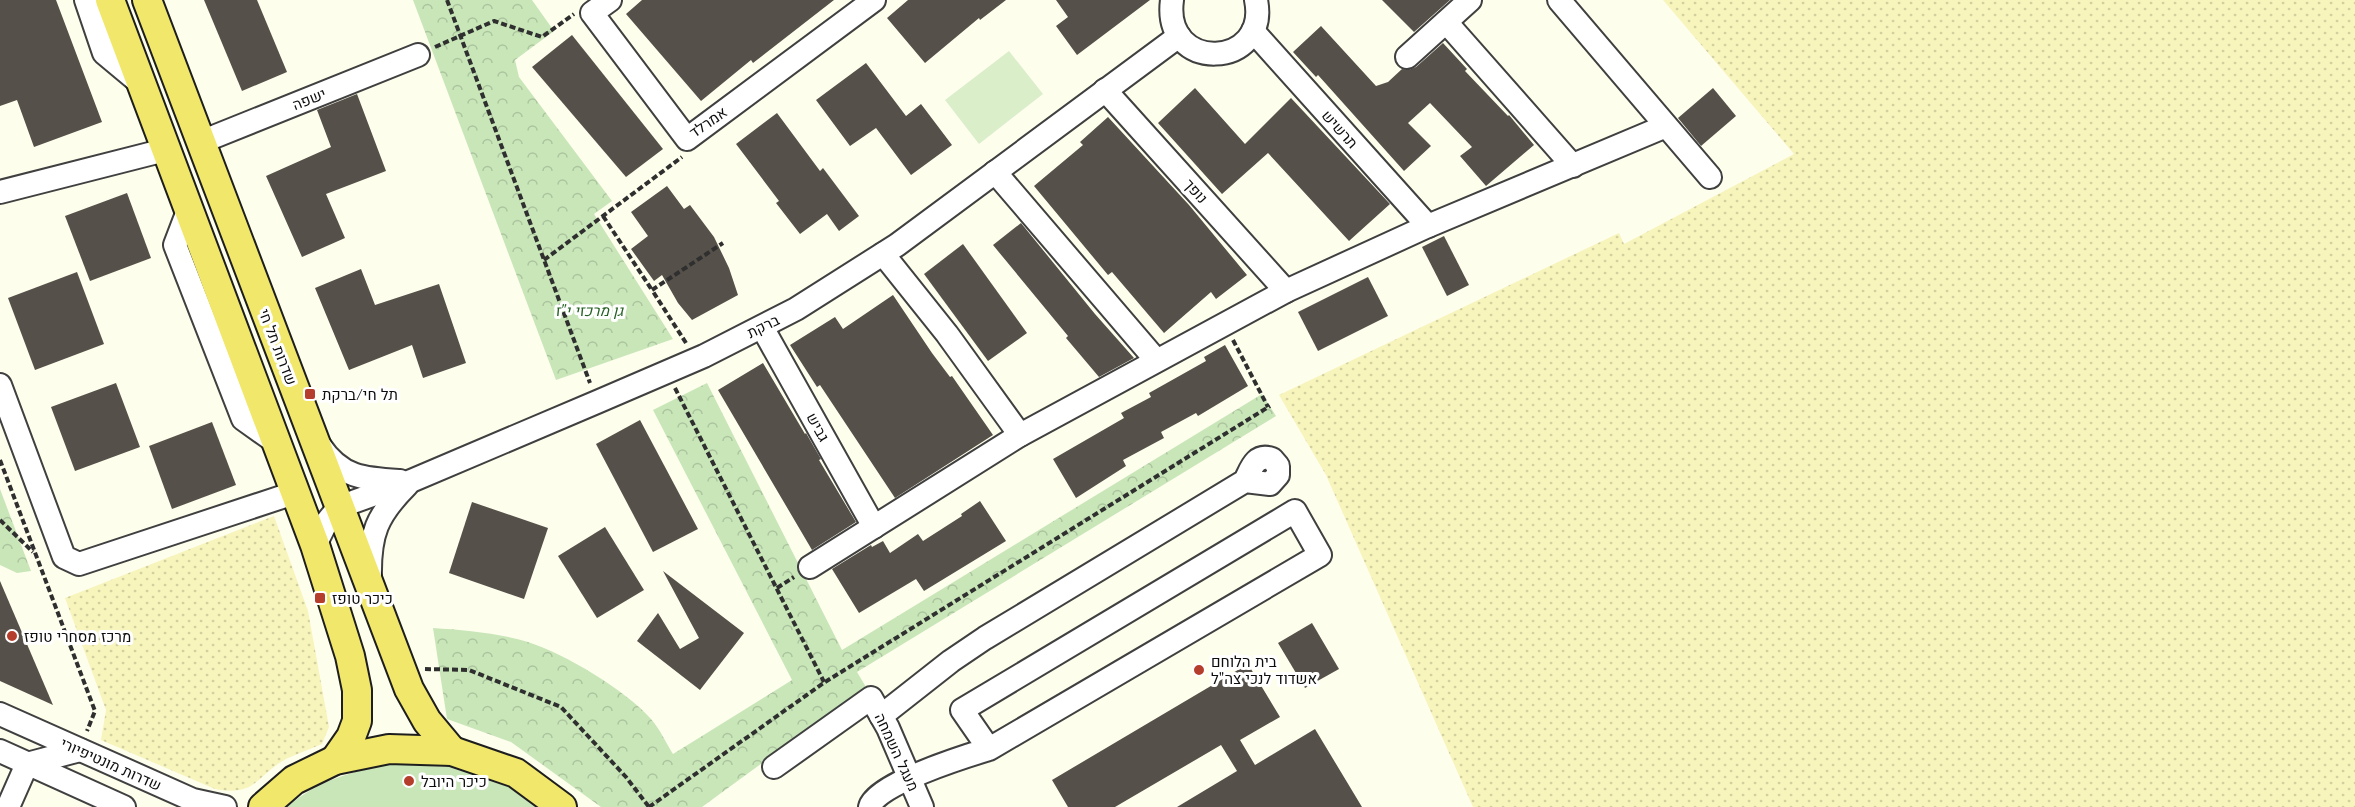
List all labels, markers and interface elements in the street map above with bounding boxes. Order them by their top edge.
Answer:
street label: ישפה [289,84,329,114]
street label: אמרלד [685,102,731,142]
street label: תרשיש [1318,106,1362,152]
street label: נופך [1180,175,1212,207]
park label: גן מרכזי י"ז [555,301,624,320]
street label: שדרות תל חי [255,306,301,388]
street label: ברקת [744,310,783,342]
place label: תל חי/ברקת [322,385,398,404]
marker: תל חי/ברקת [303,387,317,401]
street label: גביש [802,409,834,445]
place label: כיכר טופז [332,589,393,608]
marker: כיכר טופז [313,591,327,605]
place label: מרכז מסחרי טופז [24,627,131,646]
marker: מרכז מסחרי טופז [5,629,19,643]
place label: בית הלוחם אשדוד לנכי צה"ל [1211,652,1317,688]
marker: בית הלוחם אשדוד לנכי צה"ל [1192,663,1206,677]
street label: מעגל השמחה [871,710,923,794]
street label: שדרות מונטיפיורי [58,733,164,795]
place label: כיכר היובל [421,772,487,791]
marker: כיכר היובל [402,774,416,788]

